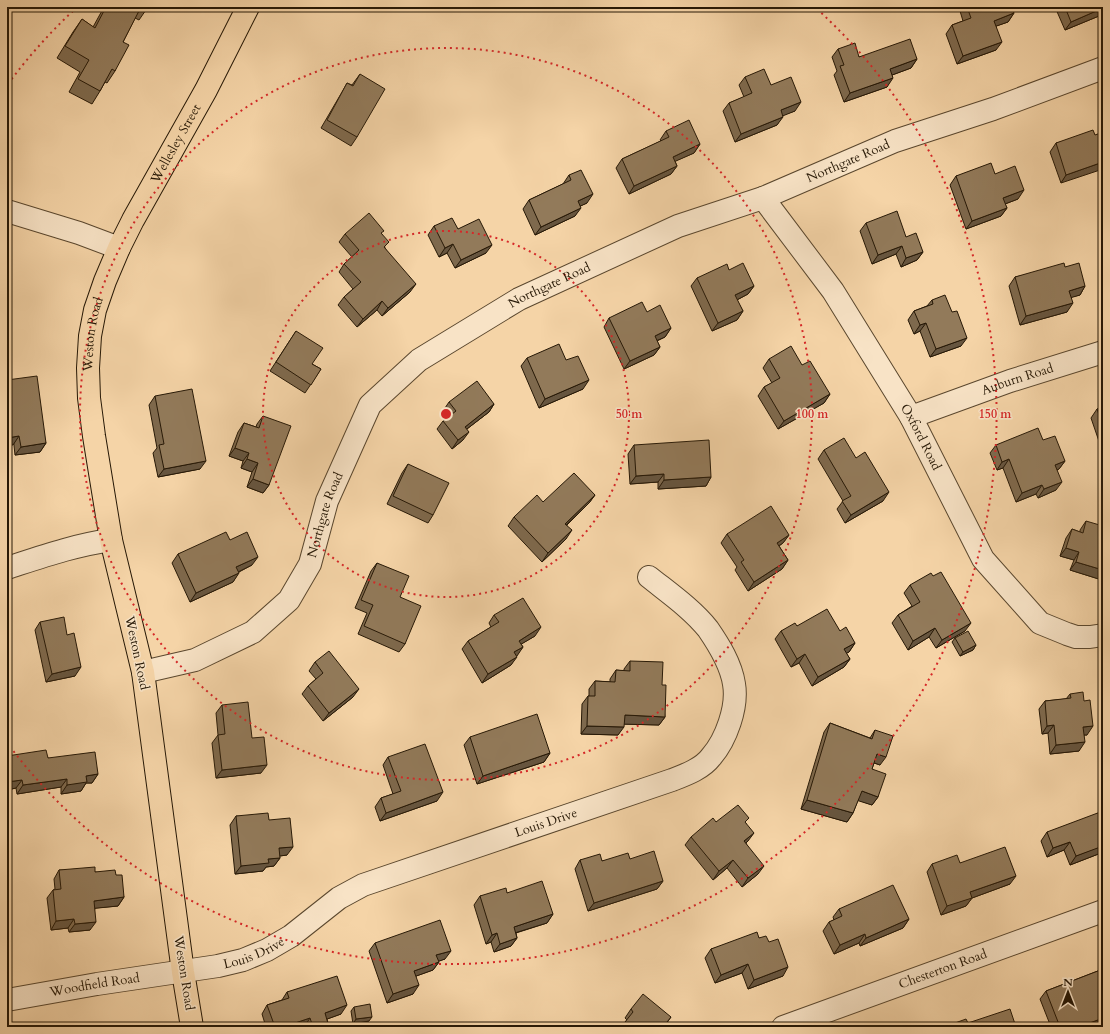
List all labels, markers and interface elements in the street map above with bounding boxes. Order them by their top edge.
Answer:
street label: Wellesley Street [146,101,205,187]
street label: Northgate Road [804,135,893,187]
street label: Northgate Road [505,258,594,313]
street label: Weston Road [79,295,108,373]
street label: Auburn Road [979,359,1056,400]
street label: Oxford Road [896,401,946,473]
text: 50 m [616,406,643,422]
text: 100 m [796,406,829,422]
text: 150 m [979,406,1012,422]
centre of rings [439,407,453,421]
street label: Northgate Road [303,469,348,560]
street label: Weston Road [120,613,154,692]
street label: Louis Drive [512,804,580,842]
street label: Weston Road [169,933,199,1012]
street label: Louis Drive [221,933,288,973]
street label: Chesterton Road [896,945,990,993]
street label: Woodfield Road [47,969,141,1001]
north arrow [1048,972,1088,1012]
text: N [1063,975,1073,990]

